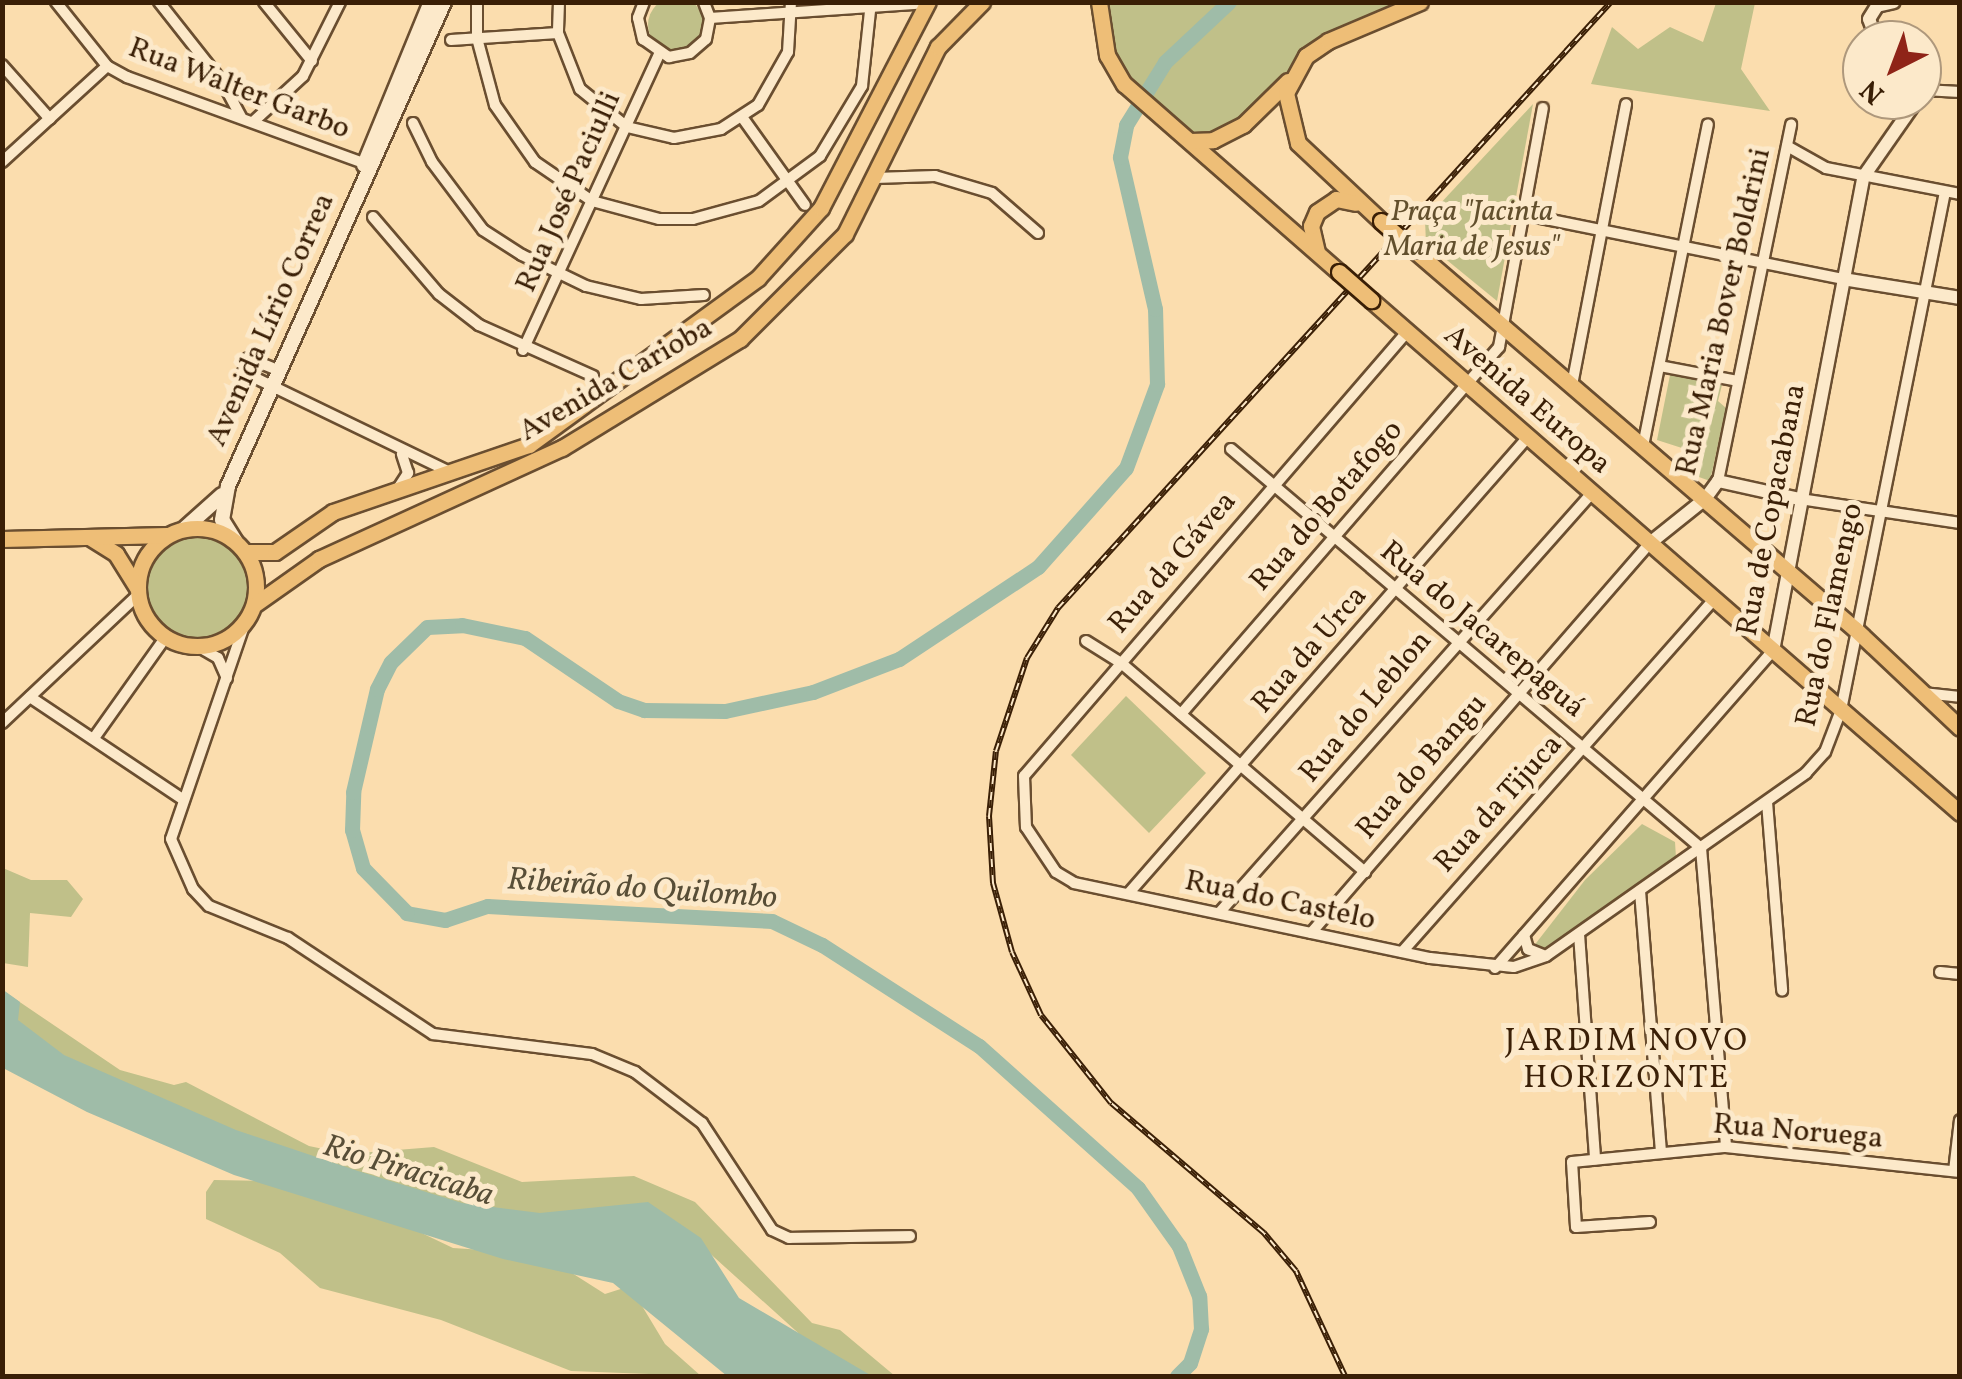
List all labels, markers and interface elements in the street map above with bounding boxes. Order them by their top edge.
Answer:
north arrow [1842,20,1942,120]
street label: Rua Walter Garbo [123,30,355,148]
text: N [1852,70,1894,112]
street label: Rua José Paciulli [509,86,629,298]
street label: Rua Maria Bover Boldrini [1669,145,1779,479]
street label: Avenida Lírio Correa [199,188,343,452]
park label: Praça "Jacinta Maria de Jesus" [1384,194,1560,264]
street label: Avenida Carioba [513,310,719,450]
street label: Avenida Europa [1436,318,1618,482]
street label: Rua de Copacabana [1730,381,1814,639]
street label: Rua do Botafogo [1243,413,1411,599]
street label: Rua da Gávea [1101,484,1245,642]
street label: Rua do Flamengo [1789,500,1871,730]
street label: Rua do Jacarepaguá [1372,534,1592,726]
street label: Rua da Urca [1245,579,1375,721]
street label: Rua do Leblon [1292,624,1440,790]
street label: Rua do Bangu [1349,687,1495,847]
street label: Rua da Tijuca [1427,727,1571,881]
water label: Ribeirão do Quilombo [506,861,778,919]
street label: Rua do Castelo [1181,863,1379,939]
district label: JARDIM NOVO HORIZONTE [1505,1024,1749,1099]
street label: Rua Noruega [1711,1107,1885,1157]
water label: Rio Piracicaba [318,1128,498,1216]

